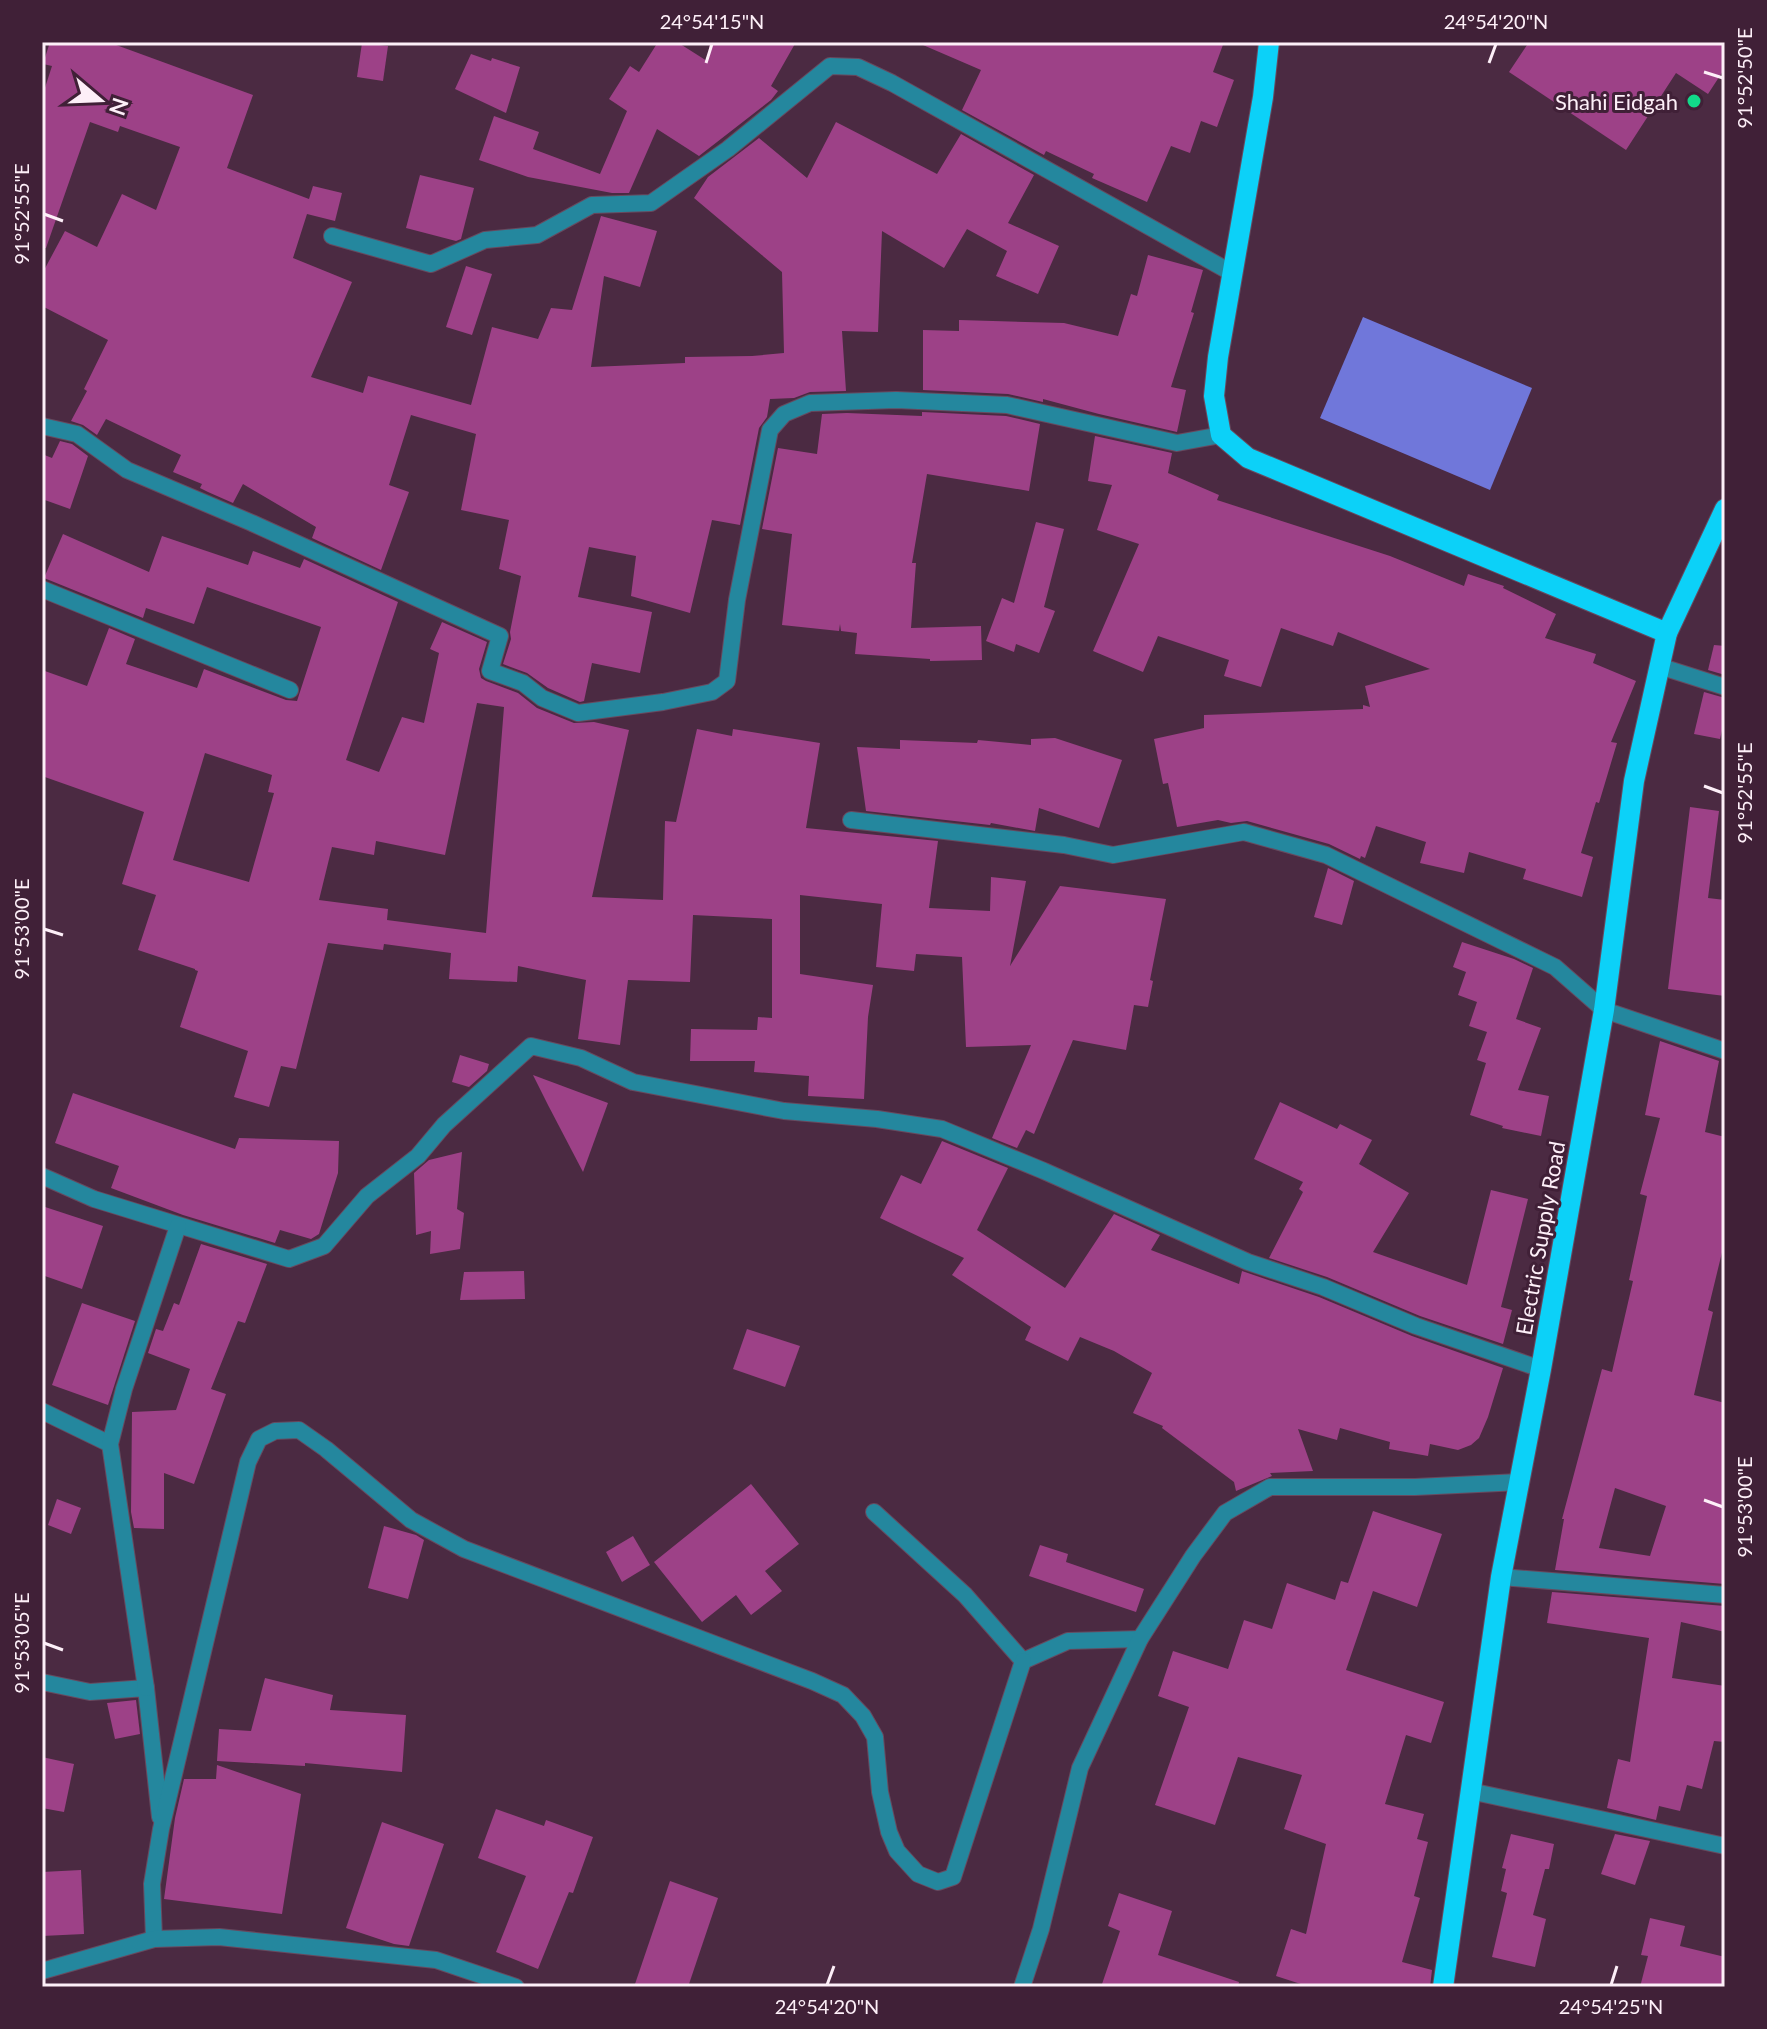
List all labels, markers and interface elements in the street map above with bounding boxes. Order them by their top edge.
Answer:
text: 24°54'15"N [660,9,764,33]
text: 24°54'20"N [1444,9,1548,33]
text: 91°52'50"E [1732,28,1756,128]
north arrow [60,60,140,140]
place label: Shahi Eidgah [1555,88,1678,115]
marker: Shahi Eidgah [1685,92,1703,110]
text: N [104,94,135,119]
text: 91°52'55"E [9,164,33,264]
text: 91°52'55"E [1732,743,1756,843]
text: 91°53'00"E [9,879,33,979]
street label: Electric Supply Road [1510,1139,1570,1337]
text: 91°53'00"E [1732,1457,1756,1557]
text: 91°53'05"E [9,1593,33,1693]
text: 24°54'20"N [775,1994,879,2018]
text: 24°54'25"N [1559,1994,1663,2018]

